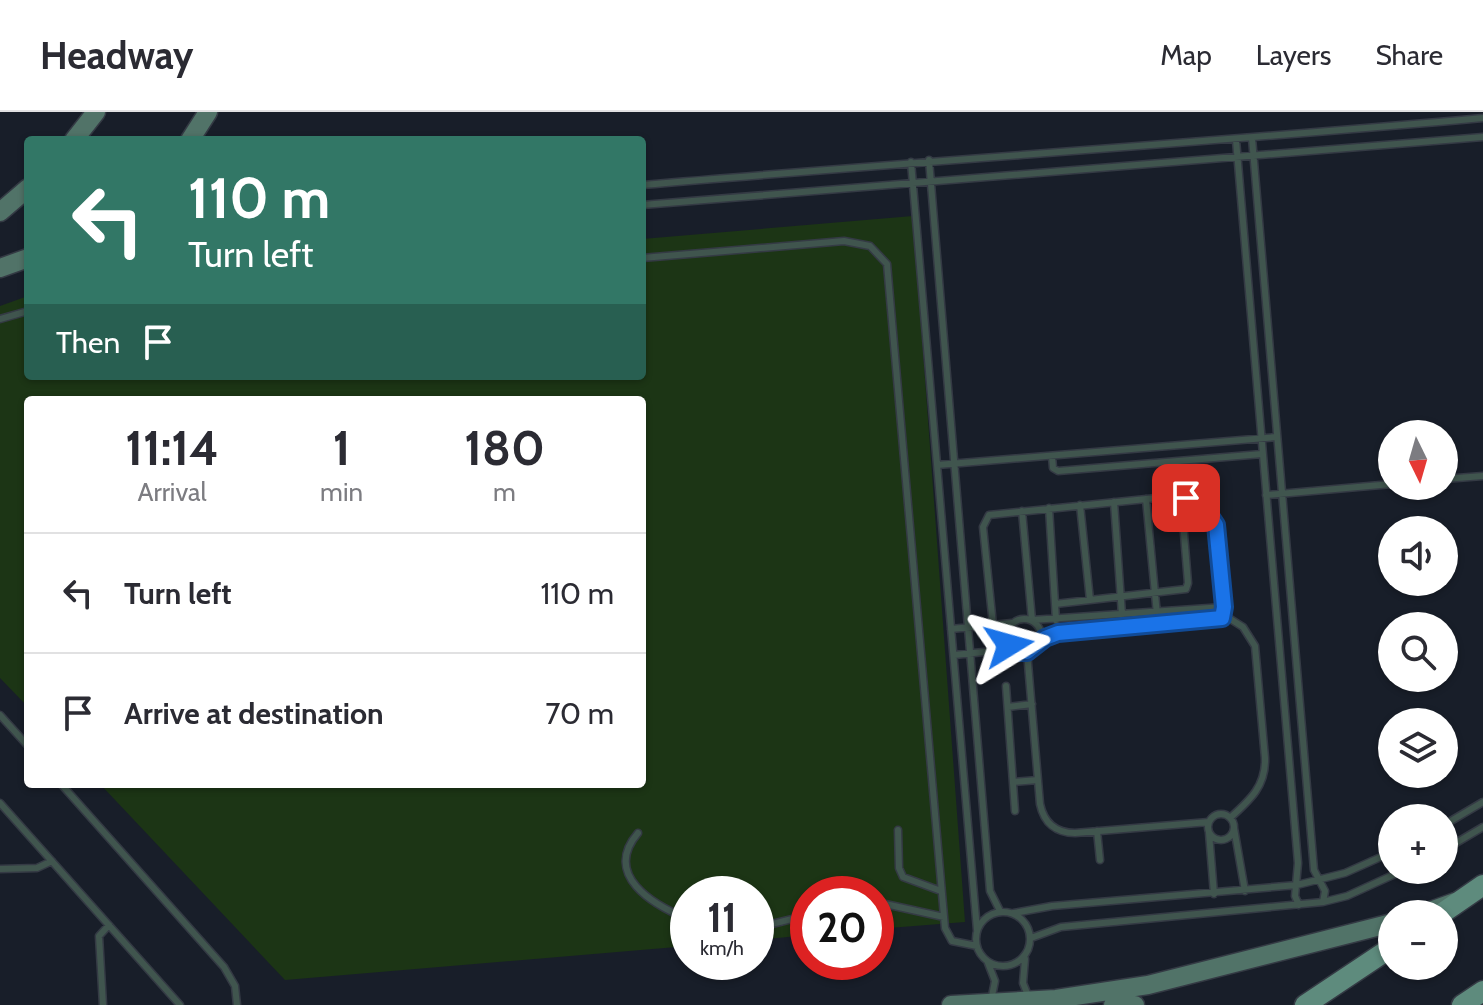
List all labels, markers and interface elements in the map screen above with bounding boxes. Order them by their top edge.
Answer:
text: Headway [40,32,193,79]
text: Map [1160,38,1212,72]
text: Layers [1256,38,1331,72]
text: Share [1375,38,1443,72]
text: 110 m [188,164,330,232]
icon: left [56,168,160,272]
text: Turn left [188,232,313,276]
icon: arrive [136,320,180,364]
text: Then [56,324,120,361]
text: 11:14 [125,419,219,477]
text: 1 [333,419,350,477]
text: 180 [464,419,545,477]
north arrow [1378,420,1458,500]
map controls [1378,420,1458,980]
pin [1152,464,1220,532]
text: Arrival [137,476,207,508]
text: min [320,476,363,508]
text: m [493,476,516,508]
icon: arrive [1164,476,1208,520]
button: sound [1378,516,1458,596]
icon: left [56,571,100,615]
text: Turn left [124,575,232,612]
text: 110 m [540,575,614,612]
position arrow [967,603,1051,687]
button: search [1378,612,1458,692]
icon: arrive [56,691,100,735]
text: Arrive at destination [124,695,384,732]
text: 70 m [545,695,614,732]
button: layers [1378,708,1458,788]
button: + [1378,804,1458,884]
speed limit sign: 20 [790,876,894,980]
text: 11 [707,893,737,942]
button: − [1378,900,1458,980]
text: km/h [700,936,744,960]

